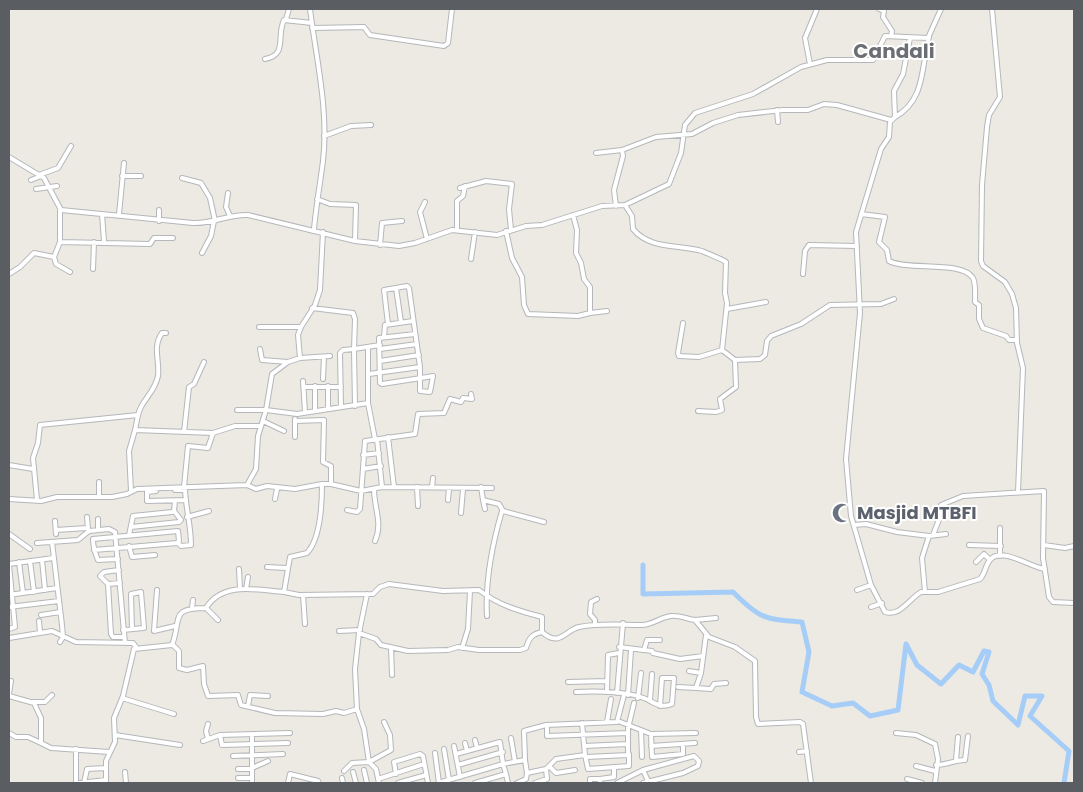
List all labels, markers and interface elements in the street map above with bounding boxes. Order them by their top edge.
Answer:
district label: Candali [853,37,935,65]
place label: Masjid MTBFI [857,500,977,525]
mosque icon: Masjid MTBFI [831,502,853,524]

